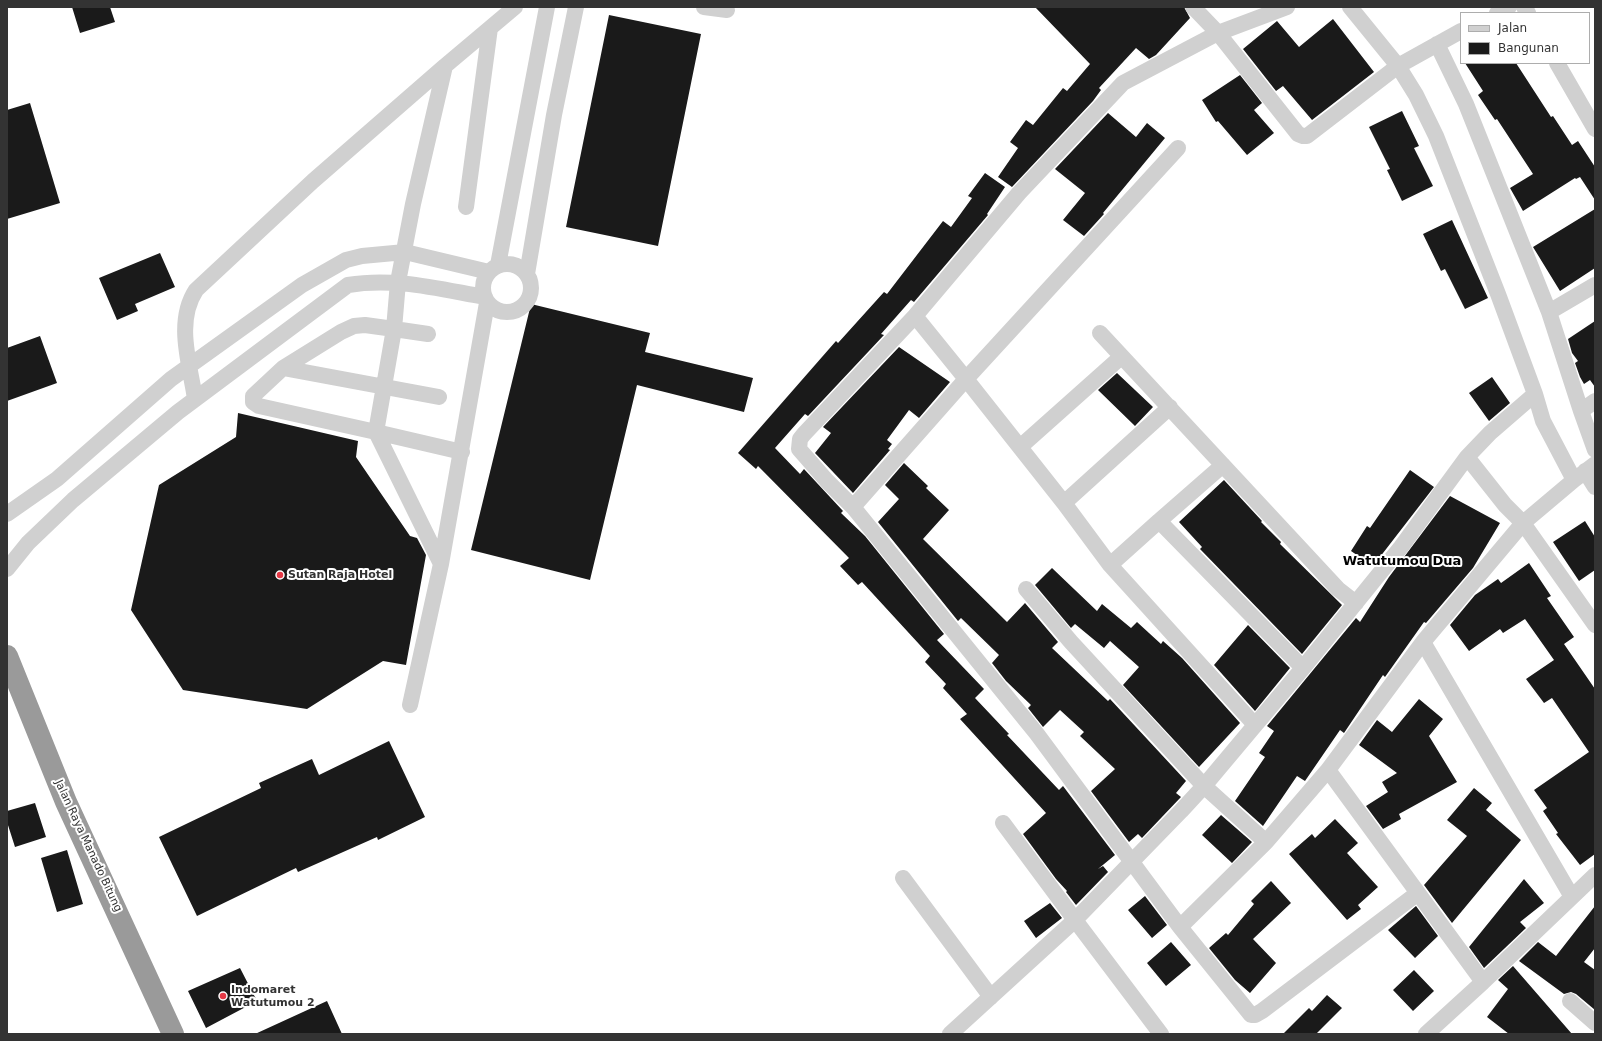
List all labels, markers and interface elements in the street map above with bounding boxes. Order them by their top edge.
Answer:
legend [1460,12,1590,64]
text: Jalan [1498,21,1527,35]
text: Bangunan [1498,41,1559,55]
district label: Watutumou Dua [1343,554,1461,570]
place label: Sutan Raja Hotel [288,568,392,582]
marker: Sutan Raja Hotel [275,570,285,580]
street label: Jalan Raya Manado Bitung [52,778,124,914]
place label: Indomaret Watutumou 2 [231,983,315,1009]
marker: Indomaret Watutumou 2 [218,991,228,1001]

